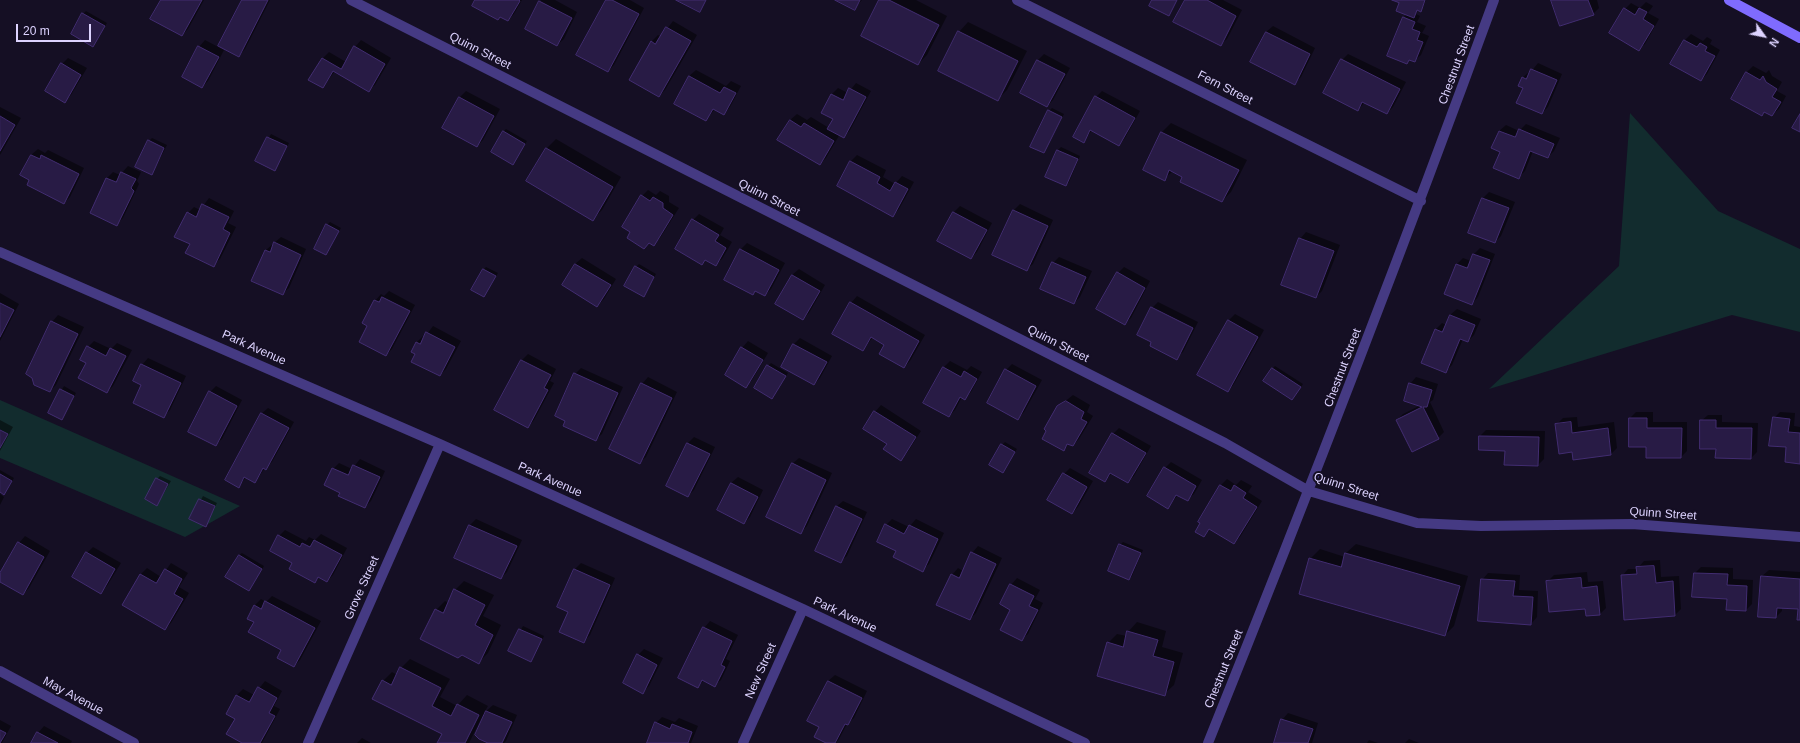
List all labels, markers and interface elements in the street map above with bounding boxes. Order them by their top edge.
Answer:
scale bar [18,16,93,42]
north arrow [1744,16,1784,56]
street label: Chestnut Street [1436,23,1478,107]
text: 20 m [23,24,50,38]
street label: Quinn Street [447,29,513,73]
text: N [1767,36,1781,49]
street label: Fern Street [1195,68,1255,108]
street label: Quinn Street [736,176,802,220]
street label: Quinn Street [1025,322,1091,366]
street label: Chestnut Street [1321,326,1365,410]
street label: Park Avenue [220,327,288,369]
street label: Park Avenue [516,459,584,501]
street label: Quinn Street [1312,470,1380,504]
street label: Quinn Street [1629,504,1697,524]
street label: Grove Street [342,554,382,622]
street label: Park Avenue [811,594,879,636]
street label: Chestnut Street [1202,628,1246,710]
street label: New Street [742,641,780,701]
street label: May Avenue [40,674,106,718]

